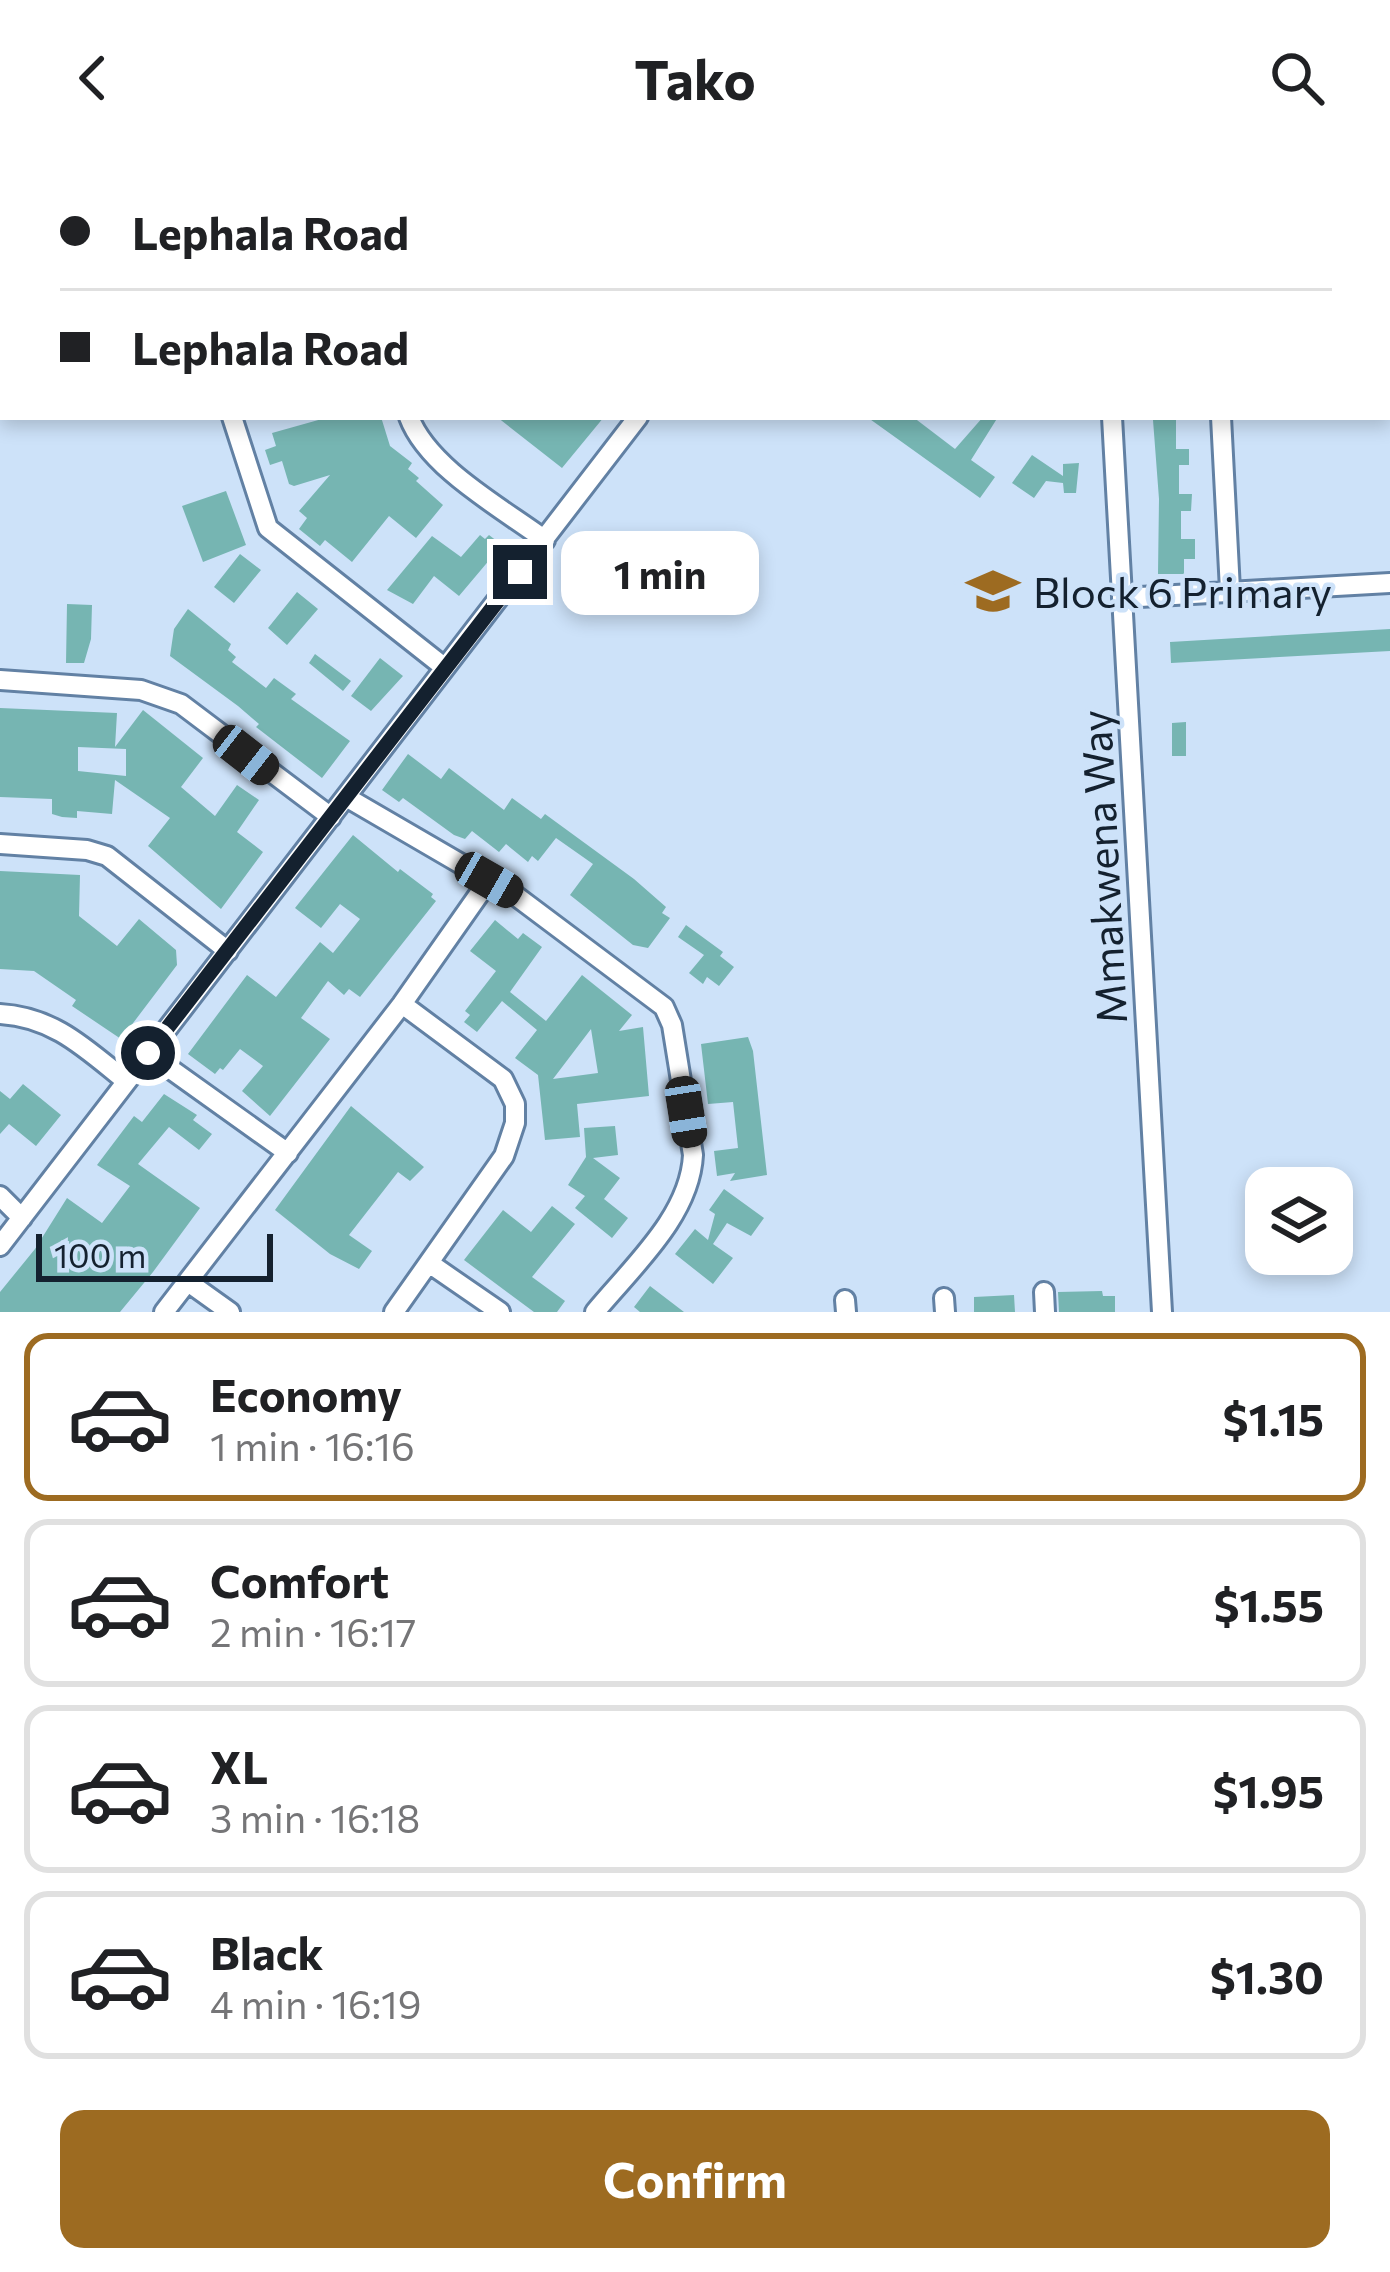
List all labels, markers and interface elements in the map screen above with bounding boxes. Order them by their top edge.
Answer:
icon: back [60,45,126,111]
text: Tako [634,45,756,111]
icon: search [1264,45,1330,111]
text: Lephala Road [132,204,409,259]
text: Lephala Road [132,319,409,374]
callout: 1 min [562,530,760,614]
route end [493,545,547,599]
text: 1 min [614,549,706,597]
school or university icon: Block 6 Primary [964,562,1022,620]
place label: Block 6 Primary [1033,565,1332,617]
street label: Mmakwena Way [1068,709,1136,1025]
car [207,719,285,791]
car [449,846,529,914]
route start [121,1026,175,1080]
car [663,1074,709,1150]
map controls [1245,1167,1353,1275]
button: layers [1245,1167,1353,1275]
scale bar [36,1228,273,1281]
text: 100 m [54,1234,146,1275]
icon: car [66,1363,174,1471]
text: Economy [210,1366,402,1421]
text: $1.15 [1223,1390,1324,1445]
text: 1 min · 16:16 [210,1421,415,1469]
icon: car [66,1549,174,1657]
text: Comfort [210,1552,389,1607]
text: $1.55 [1213,1576,1324,1631]
text: 2 min · 16:17 [210,1607,416,1655]
icon: car [66,1735,174,1843]
text: XL [210,1738,268,1793]
text: $1.95 [1213,1762,1324,1817]
text: 3 min · 16:18 [210,1793,420,1841]
icon: car [66,1921,174,2029]
text: Black [210,1924,323,1979]
text: $1.30 [1210,1948,1324,2003]
text: 4 min · 16:19 [210,1979,421,2027]
button: Confirm [60,2110,1330,2248]

